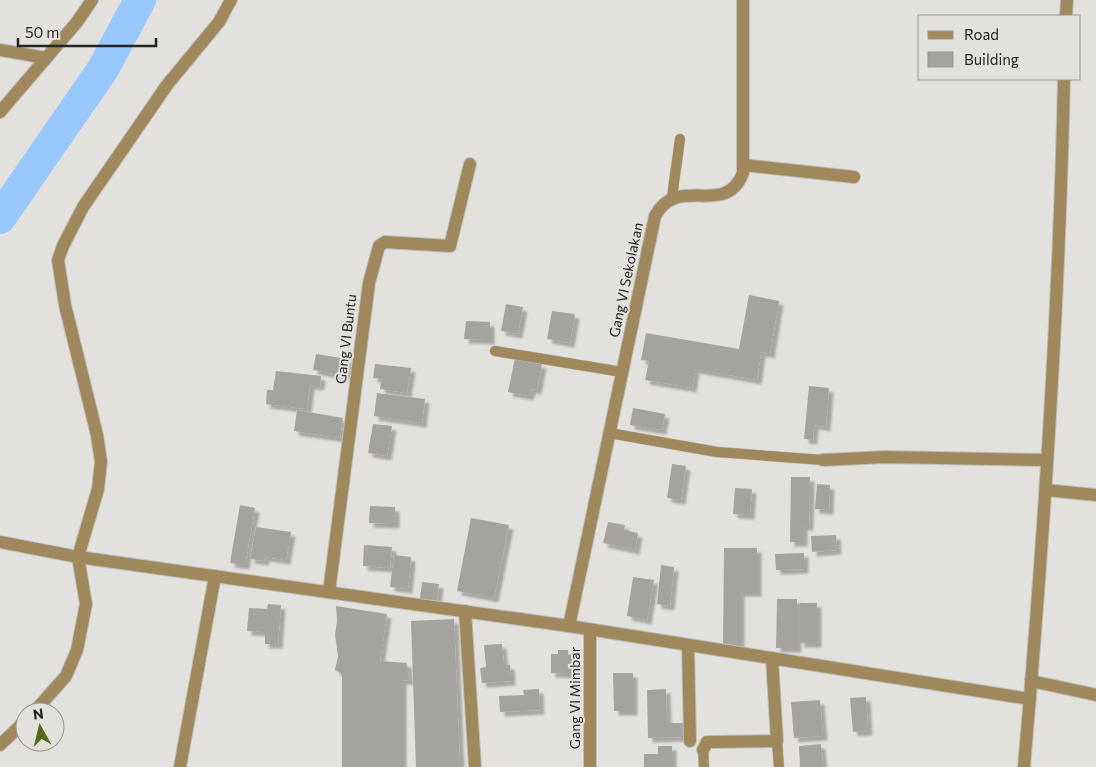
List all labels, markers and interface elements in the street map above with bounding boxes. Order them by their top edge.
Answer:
scale bar [18,15,155,47]
legend [918,15,1081,80]
text: 50 m [25,23,59,41]
text: Road [964,25,999,43]
text: Building [964,50,1019,68]
street label: Gang VI Sekolakan [605,221,646,339]
street label: Gang VI Buntu [332,293,359,385]
street label: Gang VI Mimbar [566,646,583,749]
north arrow [15,702,65,752]
text: N [32,704,45,723]

